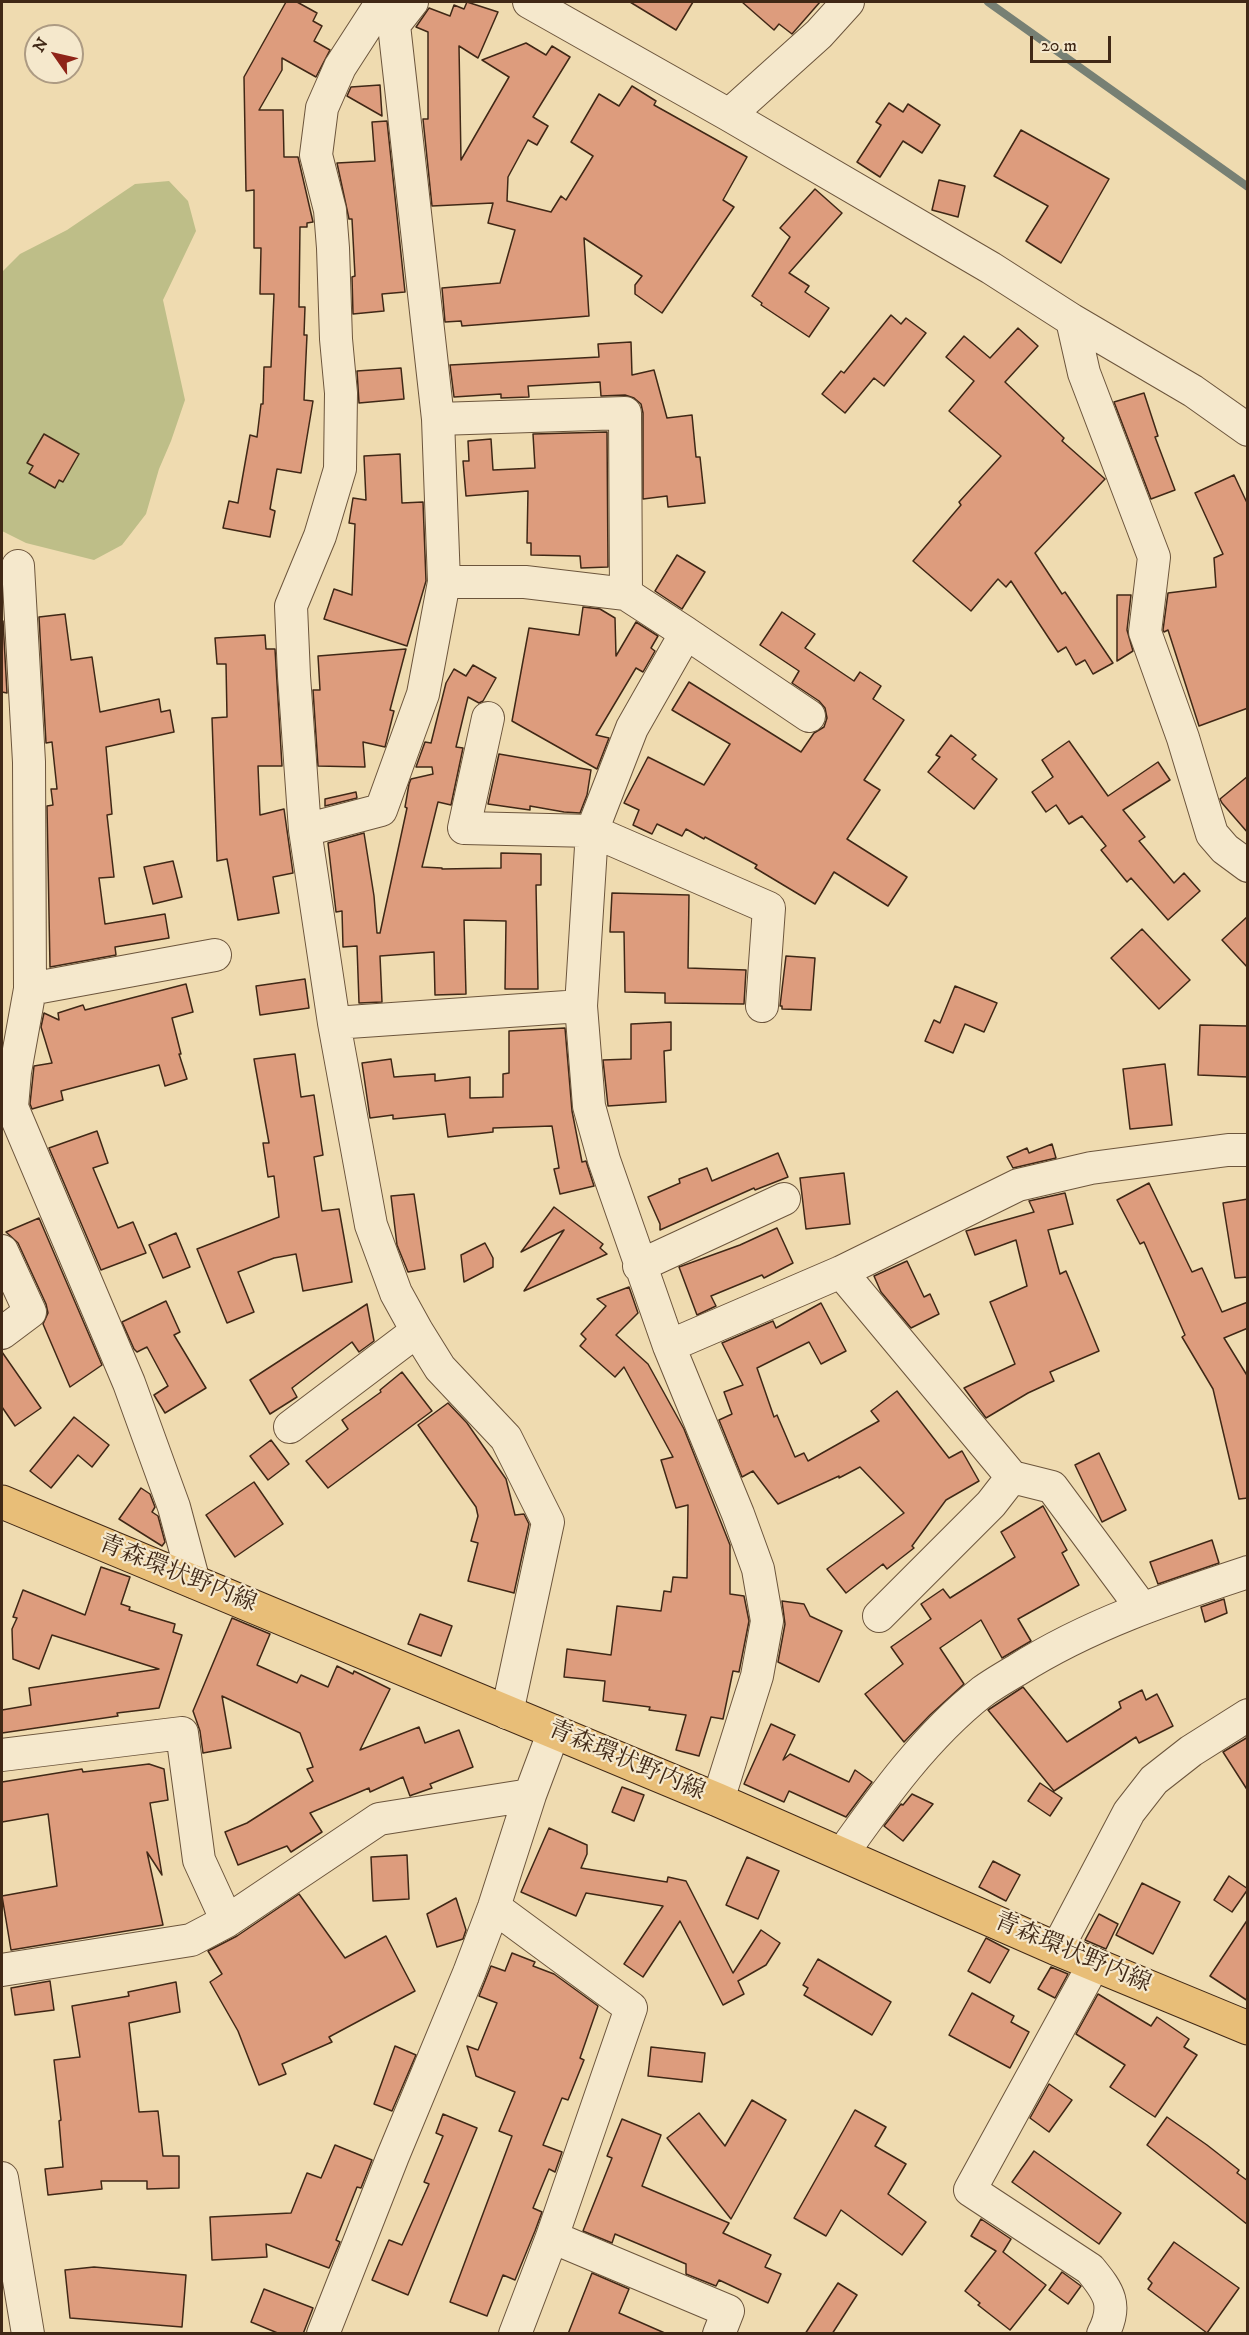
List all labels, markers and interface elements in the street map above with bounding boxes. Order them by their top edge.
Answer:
north arrow [24,24,84,84]
scale bar [1033,24,1114,62]
text: N [29,34,53,56]
text: 20 m [1041,35,1077,57]
street label: 青森環状野内線 [94,1530,260,1620]
street label: 青森環状野内線 [543,1716,709,1808]
street label: 青森環状野内線 [989,1908,1155,2000]

